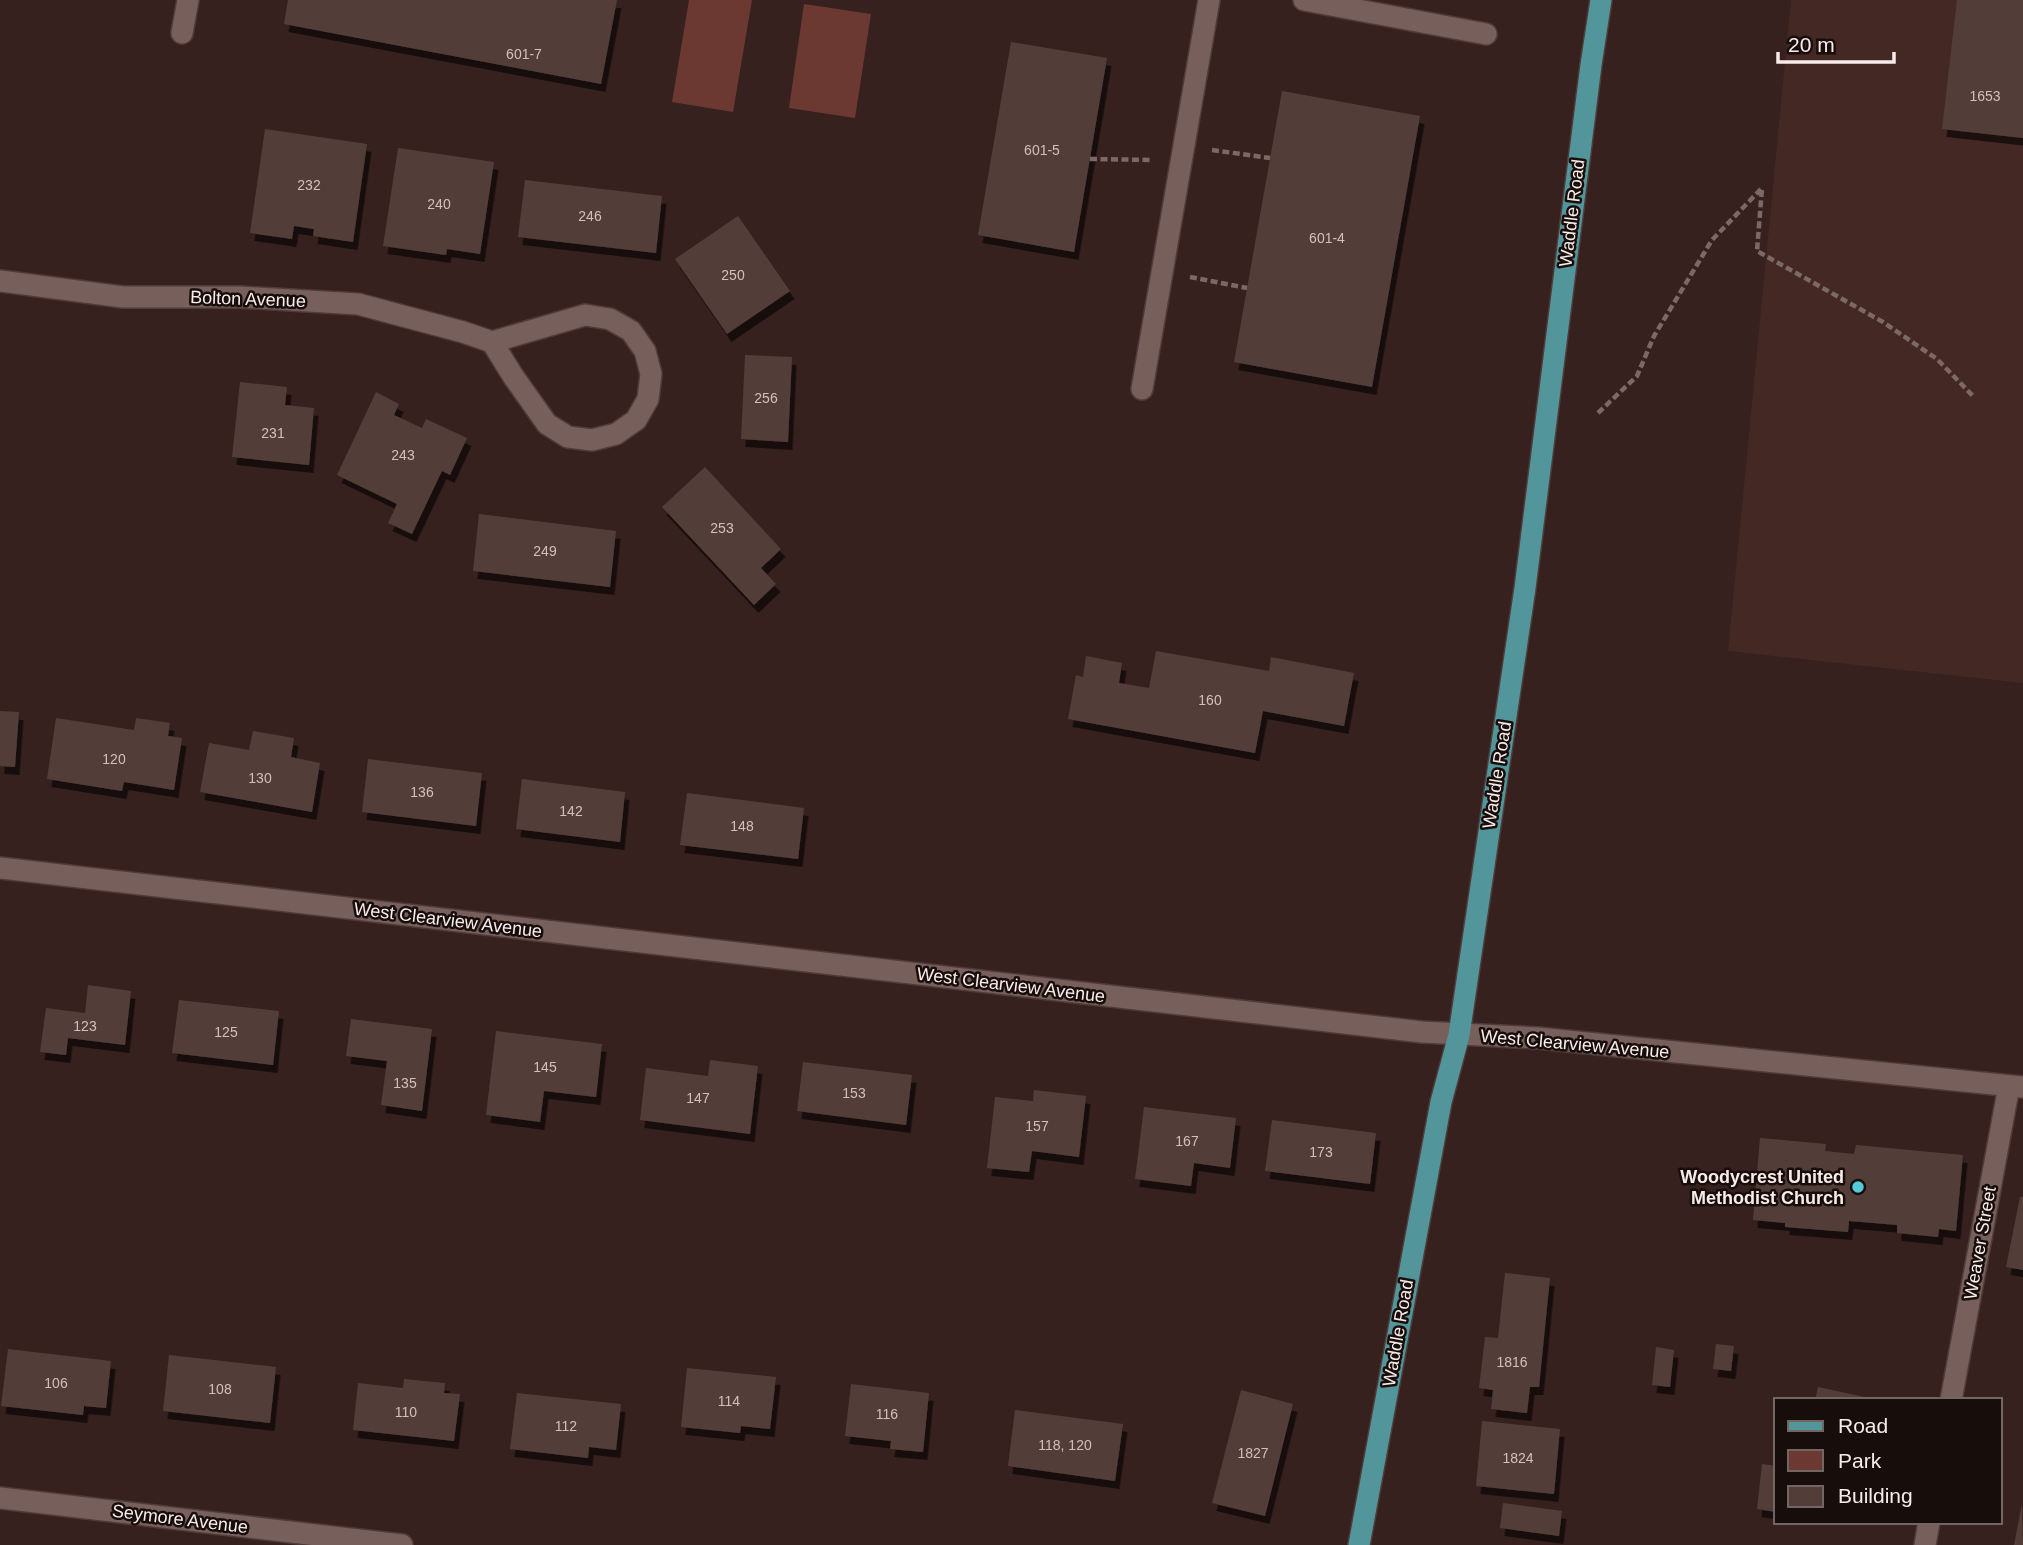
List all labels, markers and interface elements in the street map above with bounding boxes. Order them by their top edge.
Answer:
scale bar [1778,21,1894,65]
text: 20 m [1788,33,1835,56]
house number: 601-7 [506,46,542,62]
house number: 1653 [1969,88,2001,104]
house number: 601-5 [1024,142,1060,158]
street label: Waddle Road [1555,158,1589,268]
house number: 232 [297,177,321,193]
house number: 240 [427,196,451,212]
house number: 246 [578,208,602,224]
house number: 601-4 [1309,230,1345,246]
house number: 250 [721,267,745,283]
street label: Bolton Avenue [190,287,306,311]
house number: 256 [754,390,778,406]
house number: 231 [261,425,285,441]
house number: 243 [391,447,415,463]
house number: 253 [710,520,734,536]
house number: 249 [533,543,557,559]
house number: 160 [1198,692,1222,708]
street label: Waddle Road [1479,720,1515,830]
house number: 120 [102,751,126,767]
house number: 130 [248,770,272,786]
house number: 136 [410,784,434,800]
house number: 142 [559,803,583,819]
house number: 148 [730,818,754,834]
street label: West Clearview Avenue [353,899,543,941]
street label: West Clearview Avenue [916,964,1106,1006]
house number: 123 [73,1018,97,1034]
house number: 125 [214,1024,238,1040]
street label: West Clearview Avenue [1480,1026,1670,1062]
house number: 145 [533,1059,557,1075]
house number: 135 [393,1075,417,1091]
house number: 153 [842,1085,866,1101]
house number: 147 [686,1090,710,1106]
house number: 157 [1025,1118,1049,1134]
house number: 167 [1175,1133,1199,1149]
house number: 173 [1309,1144,1333,1160]
place label: Woodycrest United Methodist Church [1680,1167,1844,1208]
marker: Woodycrest United Methodist Church [1850,1179,1866,1195]
street label: Weaver Street [1960,1185,2000,1301]
street label: Waddle Road [1379,1278,1417,1388]
house number: 1816 [1496,1354,1528,1370]
house number: 106 [44,1375,68,1391]
house number: 108 [208,1381,232,1397]
house number: 114 [718,1393,740,1409]
legend [1774,1398,2002,1524]
house number: 110 [395,1404,417,1420]
house number: 116 [876,1406,898,1422]
text: Road [1838,1414,1888,1437]
house number: 112 [555,1418,577,1434]
house number: 118, 120 [1038,1437,1092,1453]
house number: 1827 [1237,1445,1269,1461]
text: Park [1838,1449,1882,1472]
house number: 1824 [1502,1450,1534,1466]
text: Building [1838,1484,1913,1507]
street label: Seymore Avenue [111,1501,249,1537]

